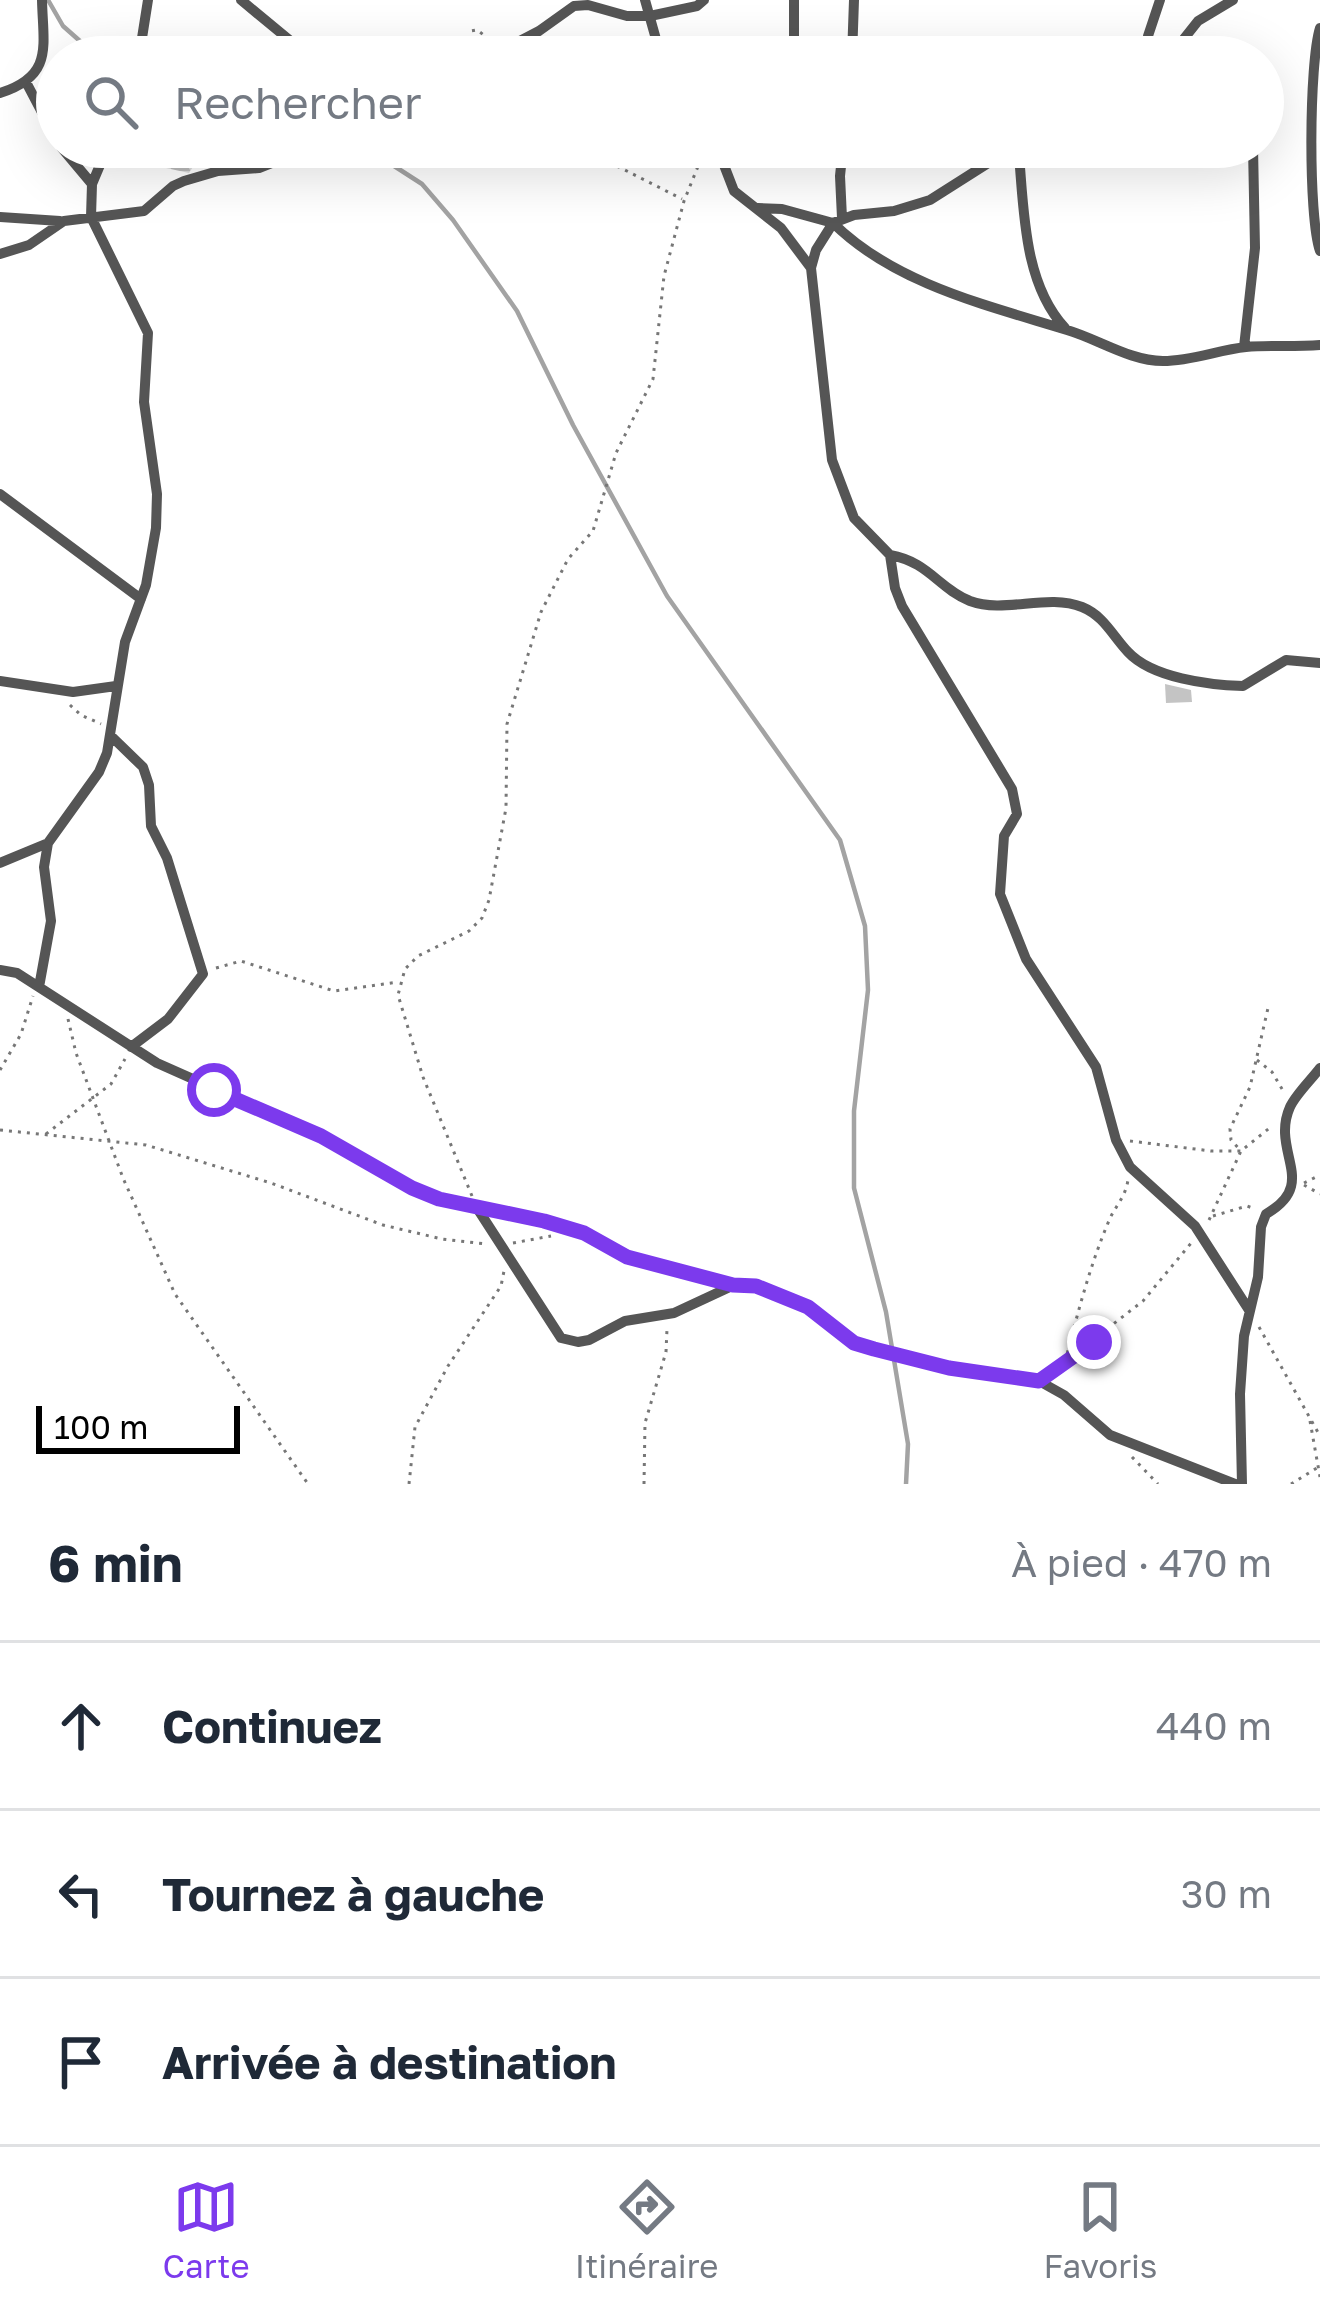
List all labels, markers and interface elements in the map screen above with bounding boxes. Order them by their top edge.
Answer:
search box [36,36,1284,168]
icon: search [78,69,144,135]
text: Rechercher [174,75,422,129]
route start [187,1063,241,1117]
route end [1067,1315,1121,1369]
scale bar [36,1400,240,1453]
text: 100 m [54,1407,148,1446]
text: 6 min [48,1532,183,1593]
text: À pied · 470 m [1011,1539,1272,1586]
icon: ahead [48,1693,114,1759]
text: Continuez [162,1699,382,1753]
text: 440 m [1156,1702,1272,1749]
icon: left [48,1861,114,1927]
text: Tournez à gauche [162,1867,544,1921]
text: 30 m [1181,1870,1272,1917]
icon: arrive [48,2029,114,2095]
text: Arrivée à destination [162,2035,617,2089]
tab: Carte [163,2174,250,2285]
tab: Itinéraire [575,2174,718,2285]
tab: Favoris [1044,2174,1157,2285]

